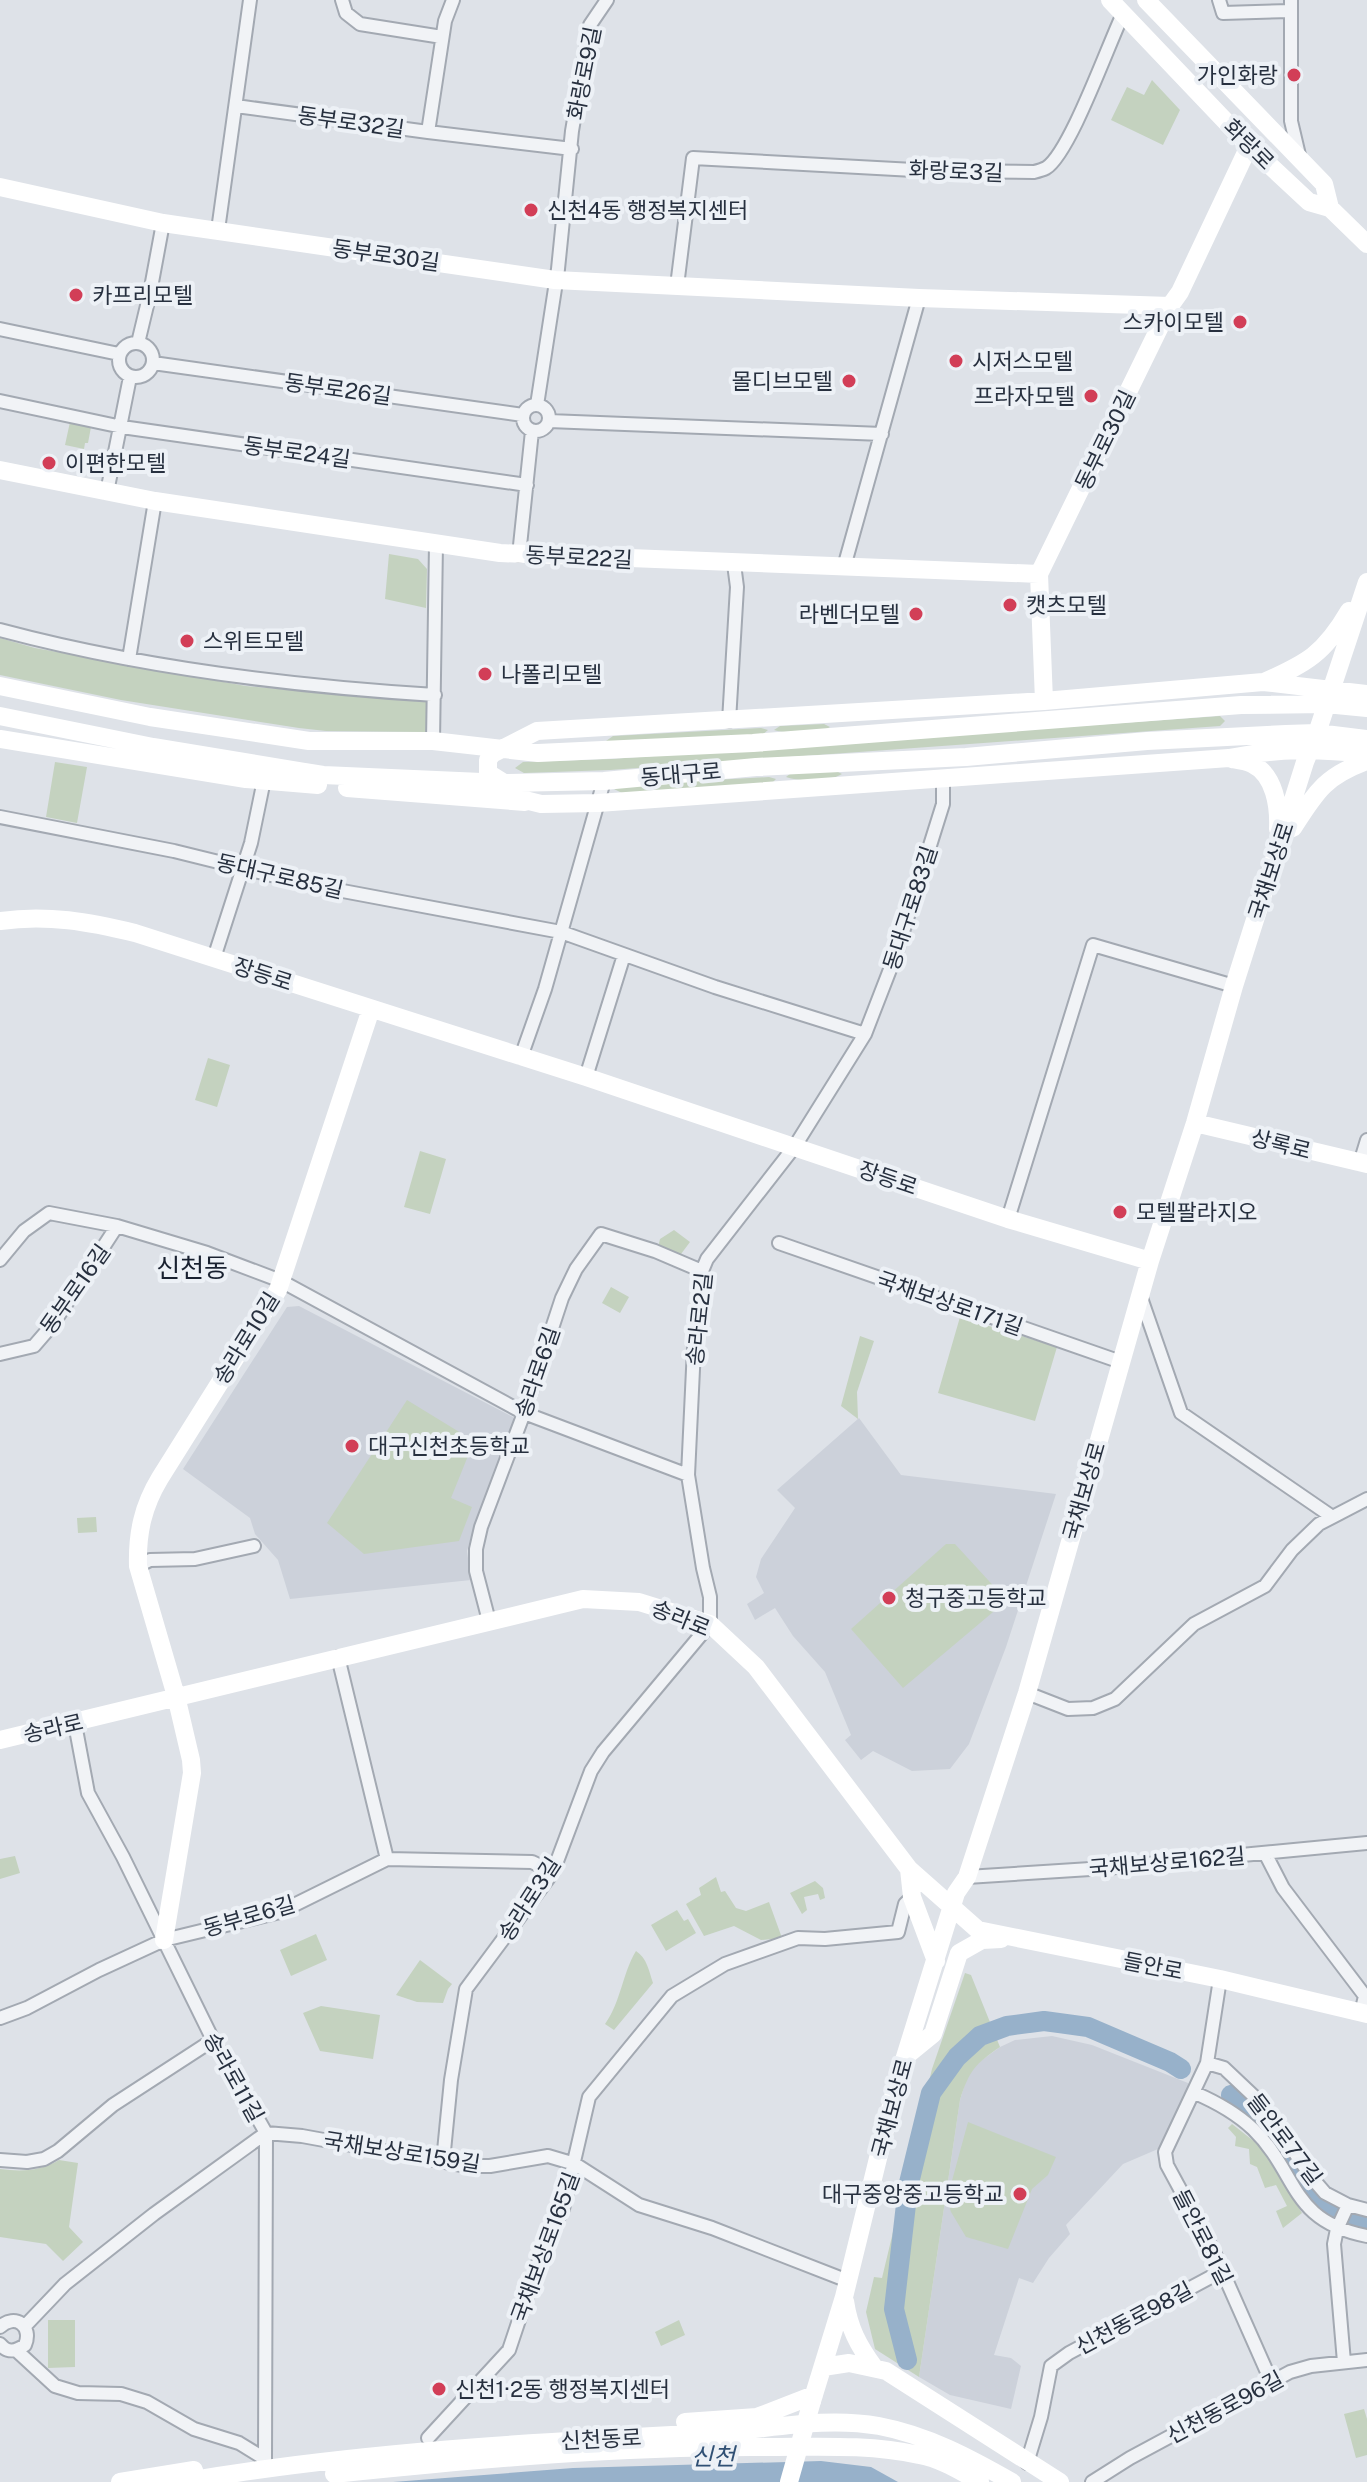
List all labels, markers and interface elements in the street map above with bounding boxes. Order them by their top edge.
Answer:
street label: 화랑로9길 [562,24,606,122]
place label: 가인화랑 [1197,62,1278,88]
marker: 가인화랑 [1285,66,1303,84]
street label: 동부로32길 [296,102,406,142]
street label: 화랑로 [1218,113,1280,175]
street label: 화랑로3길 [908,156,1004,186]
place label: 신천4동 행정복지센터 [547,197,748,223]
marker: 신천4동 행정복지센터 [522,201,540,219]
street label: 동부로30길 [331,235,441,275]
place label: 카프리모텔 [92,282,193,308]
marker: 카프리모텔 [67,286,85,304]
place label: 스카이모텔 [1123,309,1224,335]
marker: 스카이모텔 [1231,313,1249,331]
place label: 시저스모텔 [972,348,1073,374]
marker: 시저스모텔 [947,352,965,370]
place label: 몰디브모텔 [732,368,833,394]
street label: 동부로26길 [283,369,393,409]
marker: 몰디브모텔 [840,372,858,390]
place label: 프라자모텔 [974,383,1075,409]
street label: 동부로30길 [1070,386,1140,494]
marker: 프라자모텔 [1082,387,1100,405]
street label: 동부로24길 [242,432,352,472]
place label: 이편한모텔 [65,450,166,476]
marker: 이편한모텔 [40,454,58,472]
street label: 동부로22길 [525,541,633,573]
place label: 캣츠모텔 [1026,592,1107,618]
marker: 캣츠모텔 [1001,596,1019,614]
place label: 라벤더모텔 [799,601,900,627]
marker: 라벤더모텔 [907,605,925,623]
place label: 스위트모텔 [203,628,304,654]
marker: 스위트모텔 [178,632,196,650]
place label: 나폴리모텔 [501,661,602,687]
marker: 나폴리모텔 [476,665,494,683]
street label: 동대구로 [640,758,722,790]
street label: 국채보상로 [1243,819,1299,923]
street label: 동대구로83길 [878,843,942,973]
street label: 동대구로85길 [214,849,346,903]
street label: 장등로 [230,952,296,996]
street label: 상록로 [1248,1124,1314,1164]
street label: 장등로 [855,1156,921,1200]
place label: 모텔팔라지오 [1136,1199,1257,1225]
marker: 모텔팔라지오 [1111,1203,1129,1221]
street label: 동부로16길 [35,1239,115,1339]
district label: 신천동 [156,1252,228,1283]
street label: 국채보상로171길 [873,1266,1027,1340]
street label: 송라로2길 [681,1271,717,1367]
street label: 송라로10길 [208,1287,284,1389]
street label: 송라로6길 [509,1323,565,1421]
place label: 대구신천초등학교 [368,1433,530,1459]
marker: 대구신천초등학교 [343,1437,361,1455]
street label: 국채보상로 [1058,1439,1110,1543]
place label: 청구중고등학교 [905,1585,1047,1611]
marker: 청구중고등학교 [880,1589,898,1607]
street label: 송라로 [648,1595,714,1641]
street label: 송라로 [20,1709,86,1747]
street label: 국채보상로162길 [1088,1842,1246,1882]
street label: 송라로3길 [492,1852,566,1946]
street label: 동부로6길 [200,1890,298,1942]
street label: 들안로 [1121,1947,1185,1985]
street label: 송라로11길 [199,2027,269,2127]
street label: 국채보상로 [866,2056,918,2160]
street label: 들안로77길 [1242,2088,1328,2190]
street label: 국채보상로159길 [322,2127,482,2177]
street label: 국채보상로165길 [506,2168,584,2326]
place label: 대구중앙중고등학교 [822,2181,1004,2207]
marker: 대구중앙중고등학교 [1011,2185,1029,2203]
street label: 들안로81길 [1168,2185,1238,2289]
street label: 신천동로98길 [1071,2276,1197,2360]
street label: 신천동로96길 [1162,2365,1288,2449]
place label: 신천1·2동 행정복지센터 [455,2376,670,2402]
marker: 신천1·2동 행정복지센터 [430,2380,448,2398]
street label: 신천동로 [560,2424,642,2454]
water label: 신천 [691,2442,738,2470]

